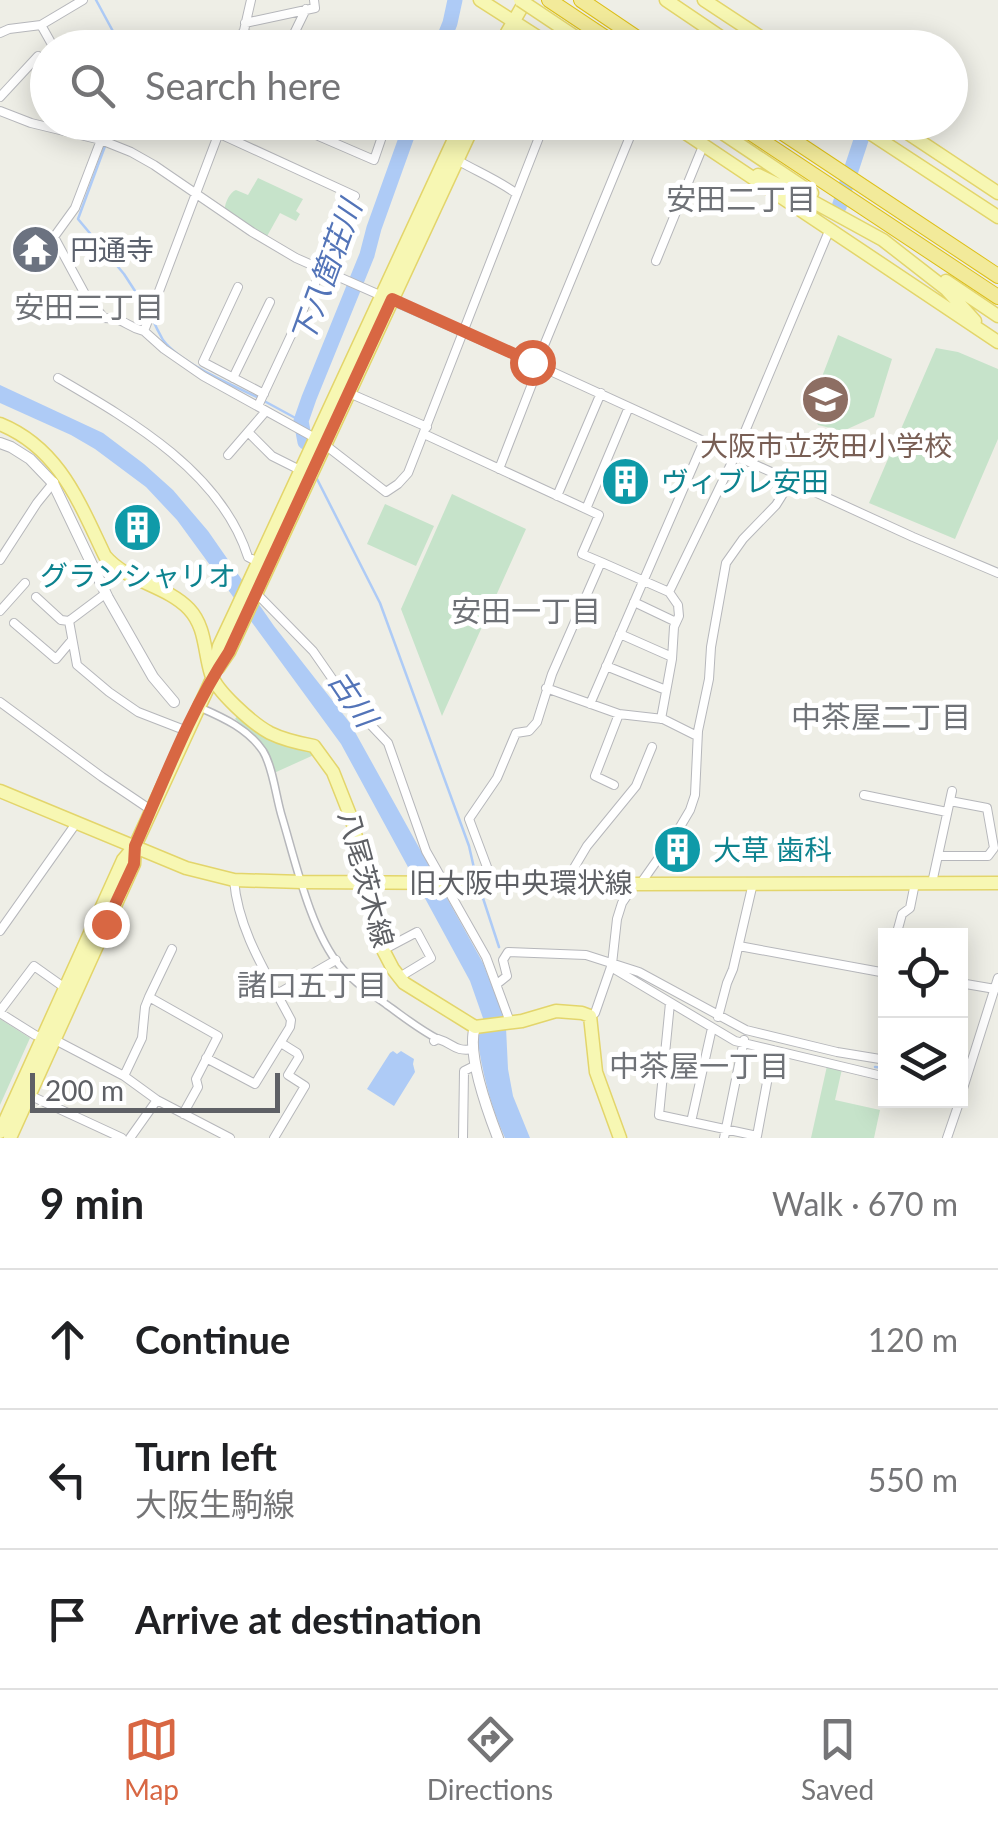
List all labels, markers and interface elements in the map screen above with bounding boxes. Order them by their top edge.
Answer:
search box [30,30,968,140]
icon: search [65,58,120,113]
text: Search here [145,62,341,108]
district label: 安田二丁目 [666,180,816,216]
water label: 下八箇荘川 [283,192,369,348]
temple icon: 円通寺 [9,224,61,276]
place label: 円通寺 [70,232,154,266]
district label: 安田三丁目 [14,288,164,324]
route start [510,340,556,386]
school or university icon: 大阪市立茨田小学校 [800,373,852,425]
place label: 大阪市立茨田小学校 [700,428,952,462]
building icon: ヴィブレ安田 [600,456,652,508]
place label: ヴィブレ安田 [661,464,829,498]
building icon: グランシャリオ [112,502,164,554]
place label: グランシャリオ [40,558,236,592]
district label: 安田一丁目 [451,592,601,628]
water label: 古川 [322,663,387,735]
district label: 中茶屋二丁目 [791,698,971,734]
street label: 八尾茨木線 [332,807,402,951]
building icon: 大草 歯科 [652,824,704,876]
place label: 大草 歯科 [713,832,832,866]
street label: 旧大阪中央環状線 [409,865,633,899]
route end [84,902,130,948]
map controls [878,928,968,1108]
button: locate [878,928,968,1018]
district label: 諸口五丁目 [237,966,387,1002]
button: layers [878,1018,968,1108]
district label: 中茶屋一丁目 [609,1047,789,1083]
scale bar [30,1068,280,1112]
text: 200 m [45,1073,124,1107]
text: 9 min [40,1178,144,1228]
text: Walk · 670 m [772,1184,958,1223]
icon: ahead [40,1312,95,1367]
text: Continue [135,1316,290,1362]
text: 120 m [868,1320,958,1359]
text: Turn left [135,1433,277,1479]
icon: left [40,1452,95,1507]
text: 550 m [868,1460,958,1499]
text: 大阪生駒線 [135,1484,295,1523]
icon: arrive [40,1592,95,1647]
text: Arrive at destination [135,1596,482,1642]
tab: Map [124,1712,179,1806]
tab: Directions [427,1712,553,1806]
tab: Saved [801,1712,874,1806]

